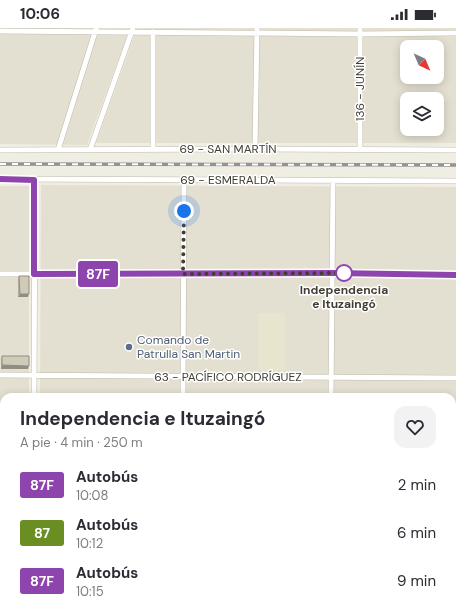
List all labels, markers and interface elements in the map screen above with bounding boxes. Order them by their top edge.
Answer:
text: 10:06 [20,4,60,24]
north arrow [400,40,444,84]
map controls [400,40,444,136]
street label: 136 - JUNÍN [352,57,368,121]
button: layers [400,92,444,136]
street label: 69 - SAN MARTÍN [179,141,277,157]
street label: 69 - ESMERALDA [180,172,276,188]
your location [174,201,194,221]
line badge: 87F [75,261,121,287]
marker: Independencia e Ituzaingó [335,264,353,282]
text: 87F [86,265,110,283]
place label: Independencia e Ituzaingó [300,282,388,312]
place label: Comando de Patrulla San Martin [137,332,240,362]
marker: Comando de Patrulla San Martin [124,342,134,352]
street label: 63 - PACÍFICO RODRÍGUEZ [154,369,302,385]
text: Independencia e Ituzaingó [20,406,265,431]
button: heart [394,406,436,448]
text: A pie · 4 min · 250 m [20,434,143,451]
text: Autobús [76,467,138,487]
text: 2 min [398,475,436,495]
text: 87F [30,476,54,494]
text: 10:08 [76,487,108,504]
text: Autobús [76,515,138,535]
text: 6 min [397,523,436,543]
text: 87 [34,524,50,542]
text: 10:12 [76,535,103,552]
text: Autobús [76,563,138,583]
text: 9 min [397,571,436,591]
text: 87F [30,572,54,590]
text: 10:15 [76,583,104,600]

